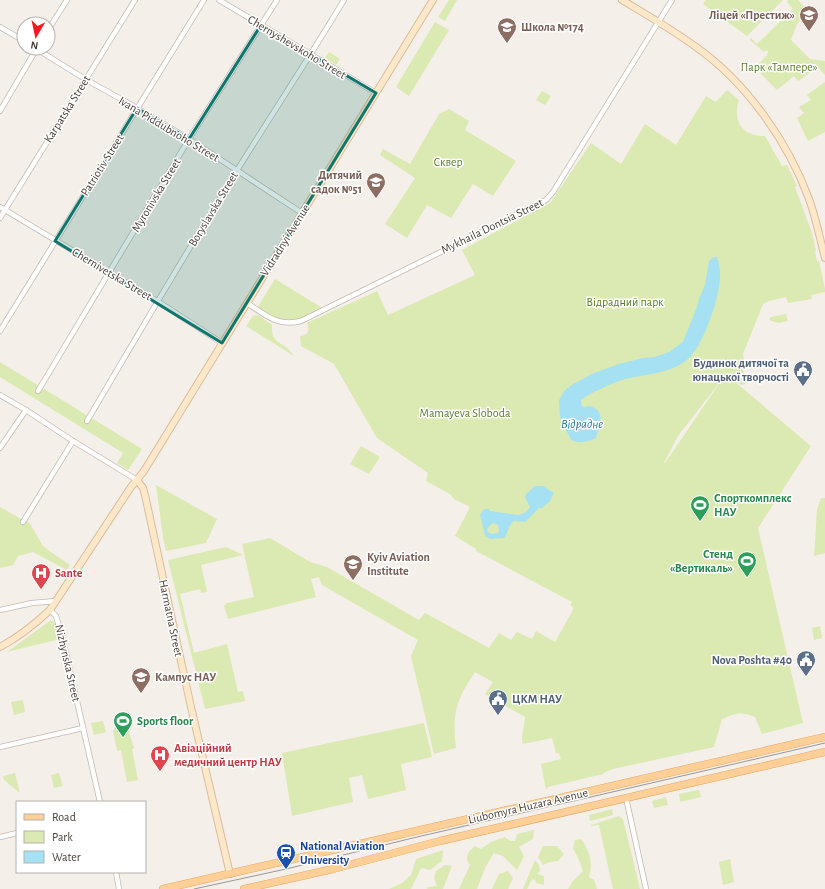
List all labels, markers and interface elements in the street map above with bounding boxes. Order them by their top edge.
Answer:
school or university icon: Ліцей «Престиж» [798,4,820,32]
place label: Ліцей «Престиж» [709,9,795,21]
street label: Chernyshevskoho Street [245,13,348,82]
north arrow [16,16,56,56]
school or university icon: Школа №174 [496,16,518,44]
place label: Школа №174 [521,21,584,33]
text: N [30,39,39,51]
park label: Парк «Тампере» [740,61,818,73]
street label: Karpatska Street [42,73,92,145]
street label: Ivana Piddubnoho Street [117,94,222,164]
street label: Patriotiv Street [78,132,126,198]
street label: Myronivska Street [129,156,184,234]
park label: Сквер [433,156,463,168]
place label: Дитячий садок №51 [311,169,362,195]
street label: Boryslavska Street [186,170,241,249]
school or university icon: Дитячий садок №51 [365,171,387,199]
street label: Mykhaila Dontsia Street [439,196,545,257]
street label: Vidradnyi Avenue [258,202,313,279]
street label: Chernivetska Street [70,246,154,303]
park label: Відрадний парк [586,296,664,308]
place label: Будинок дитячої та юнацької творчості [693,357,789,383]
public building icon: Будинок дитячої та юнацької творчості [792,359,814,387]
park label: Mamayeva Sloboda [420,407,511,420]
water label: Відрадне [561,418,603,431]
place label: Спорткомплекс НАУ [714,492,792,518]
sports icon: Спорткомплекс НАУ [689,494,711,522]
place label: Стенд «Вертикаль» [670,548,734,574]
sports icon: Стенд «Вертикаль» [736,550,758,578]
place label: Kyiv Aviation Institute [367,551,430,577]
school or university icon: Kyiv Aviation Institute [342,553,364,581]
hospital icon: Sante [30,562,52,590]
place label: Sante [55,567,83,579]
street label: Harmatna Street [157,578,185,658]
street label: Nizhynska Street [52,623,83,703]
public building icon: Nova Poshta #40 [795,649,817,677]
place label: Nova Poshta #40 [712,654,792,666]
school or university icon: Кампус НАУ [130,666,152,694]
place label: Кампус НАУ [155,671,216,684]
public building icon: ЦКМ НАУ [487,688,509,716]
place label: ЦКМ НАУ [512,693,562,705]
sports icon: Sports floor [112,710,134,738]
place label: Sports floor [137,715,194,727]
place label: Авіаційний медичний центр НАУ [174,742,282,768]
hospital icon: Авіаційний медичний центр НАУ [149,744,171,772]
street label: Liubomyra Huzara Avenue [467,786,589,827]
legend [16,801,146,873]
text: Road [52,811,76,823]
text: Park [52,831,73,843]
place label: National Aviation University [300,840,385,867]
station icon: National Aviation University [275,842,297,870]
text: Water [52,851,81,863]

